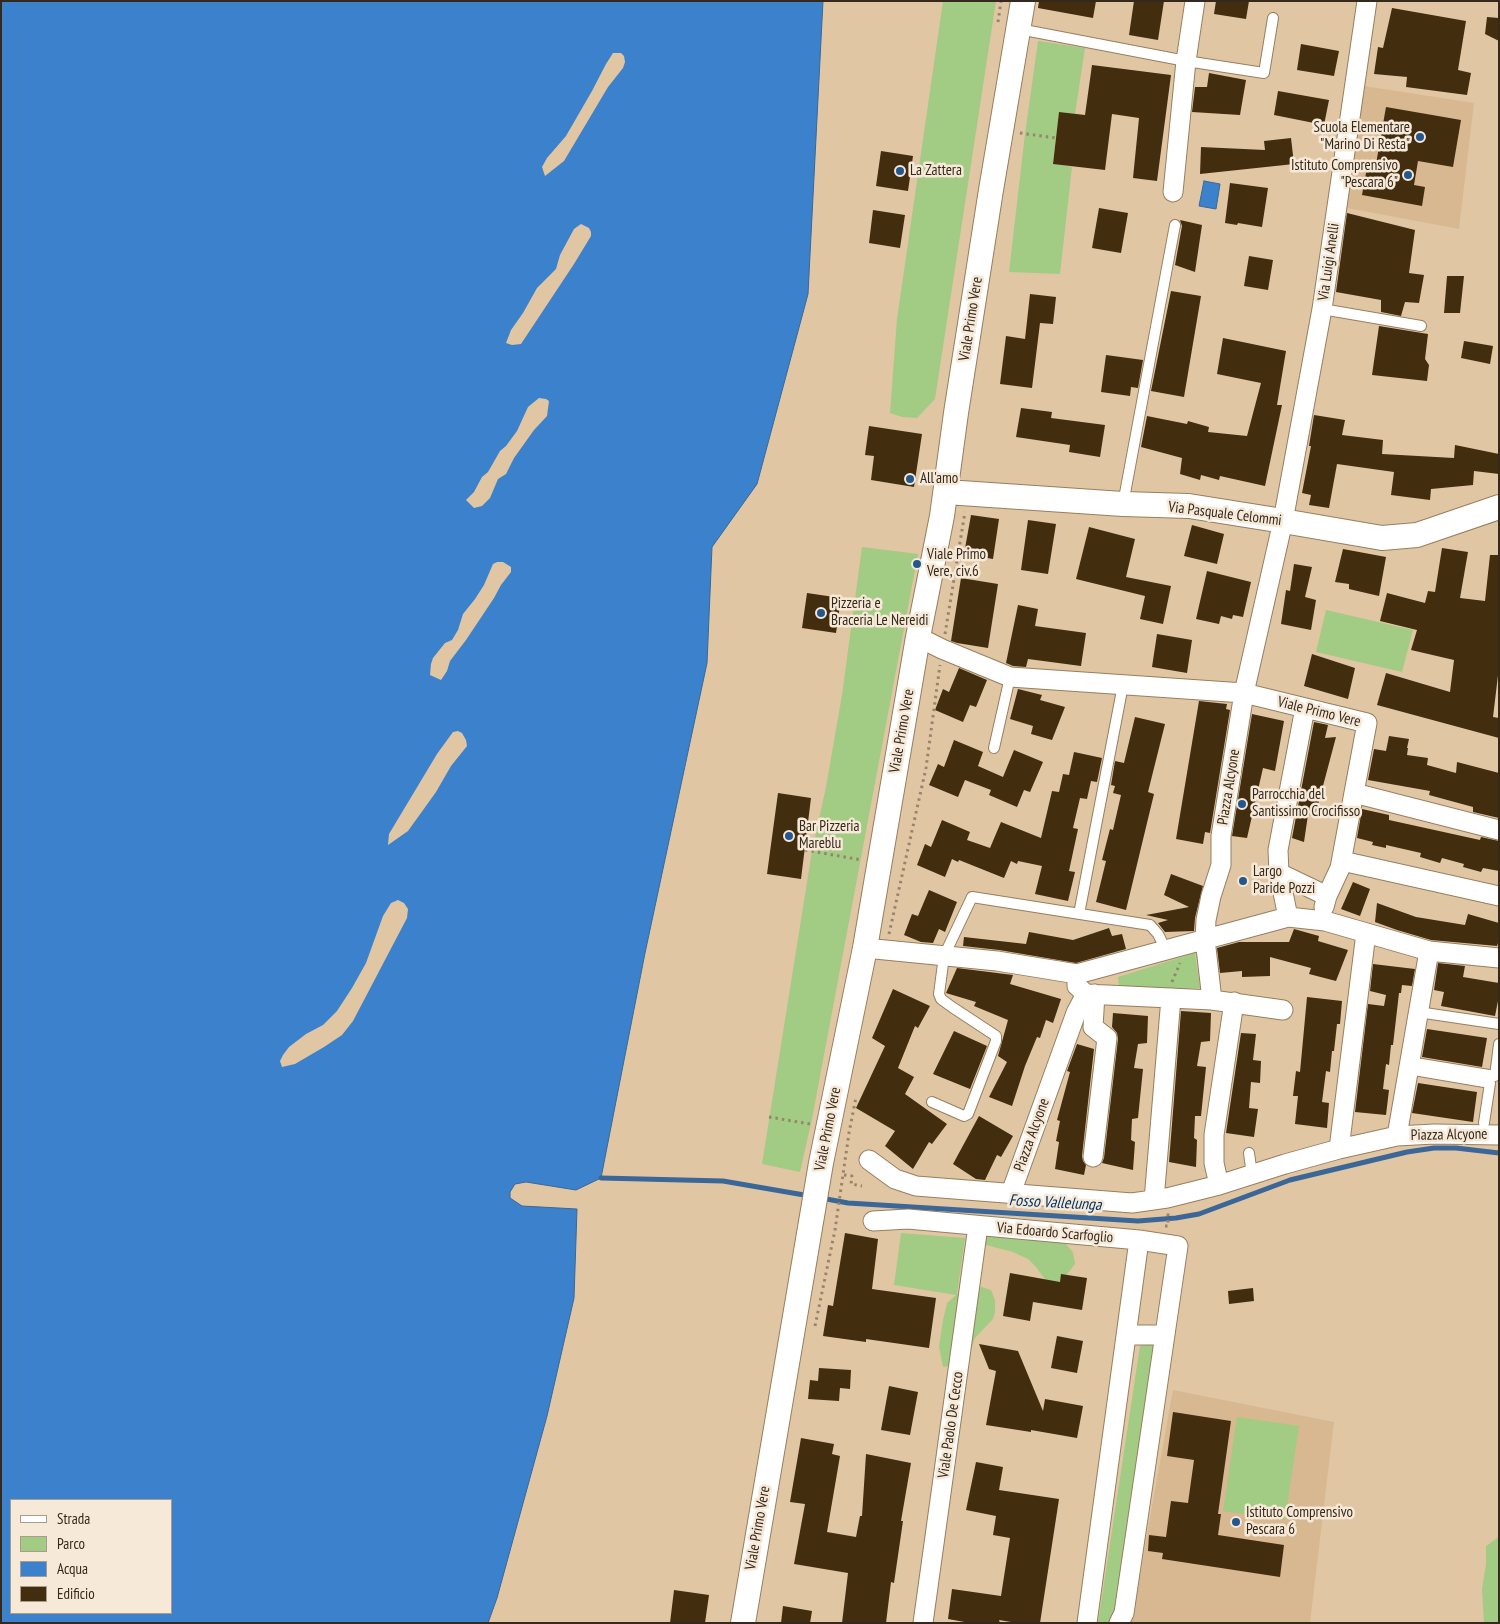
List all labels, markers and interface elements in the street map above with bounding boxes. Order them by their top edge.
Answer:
place label: Scuola Elementare "Marino Di Resta" [1313,119,1410,154]
marker: Scuola Elementare "Marino Di Resta" [1414,131,1426,143]
place label: Istituto Comprensivo "Pescara 6" [1291,157,1398,192]
place label: La Zattera [910,162,962,180]
marker: La Zattera [894,165,906,177]
marker: Istituto Comprensivo "Pescara 6" [1402,169,1414,181]
street label: Via Luigi Anelli [1315,222,1343,302]
street label: Viale Primo Vere [955,276,987,362]
place label: All'amo [920,470,958,488]
marker: All'amo [904,473,916,485]
street label: Via Pasquale Celommi [1167,498,1283,530]
place label: Viale Primo Vere, civ.6 [927,546,986,581]
marker: Viale Primo Vere, civ.6 [911,558,923,570]
place label: Pizzeria e Braceria Le Nereidi [831,595,929,630]
marker: Pizzeria e Braceria Le Nereidi [815,607,827,619]
street label: Viale Primo Vere [886,688,918,774]
street label: Viale Primo Vere [1276,693,1362,731]
street label: Piazza Alcyone [1214,748,1244,826]
place label: Parrocchia del Santissimo Crocifisso [1252,786,1360,821]
marker: Parrocchia del Santissimo Crocifisso [1236,798,1248,810]
place label: Bar Pizzeria Mareblu [799,818,860,853]
marker: Bar Pizzeria Mareblu [783,830,795,842]
place label: Largo Paride Pozzi [1253,863,1315,898]
marker: Largo Paride Pozzi [1237,875,1249,887]
street label: Viale Primo Vere [811,1086,845,1172]
street label: Piazza Alcyone [1010,1096,1054,1174]
street label: Piazza Alcyone [1411,1125,1487,1145]
water label: Fosso Vallelunga [1008,1191,1102,1215]
street label: Via Edoardo Scarfoglio [996,1219,1114,1247]
street label: Viale Paolo De Cecco [935,1371,967,1479]
street label: Viale Primo Vere [742,1485,774,1571]
legend [10,1499,172,1614]
place label: Istituto Comprensivo Pescara 6 [1246,1504,1353,1539]
text: Strada [57,1509,90,1528]
marker: Istituto Comprensivo Pescara 6 [1230,1516,1242,1528]
text: Parco [57,1534,85,1553]
text: Acqua [57,1559,88,1578]
text: Edificio [57,1584,95,1603]

